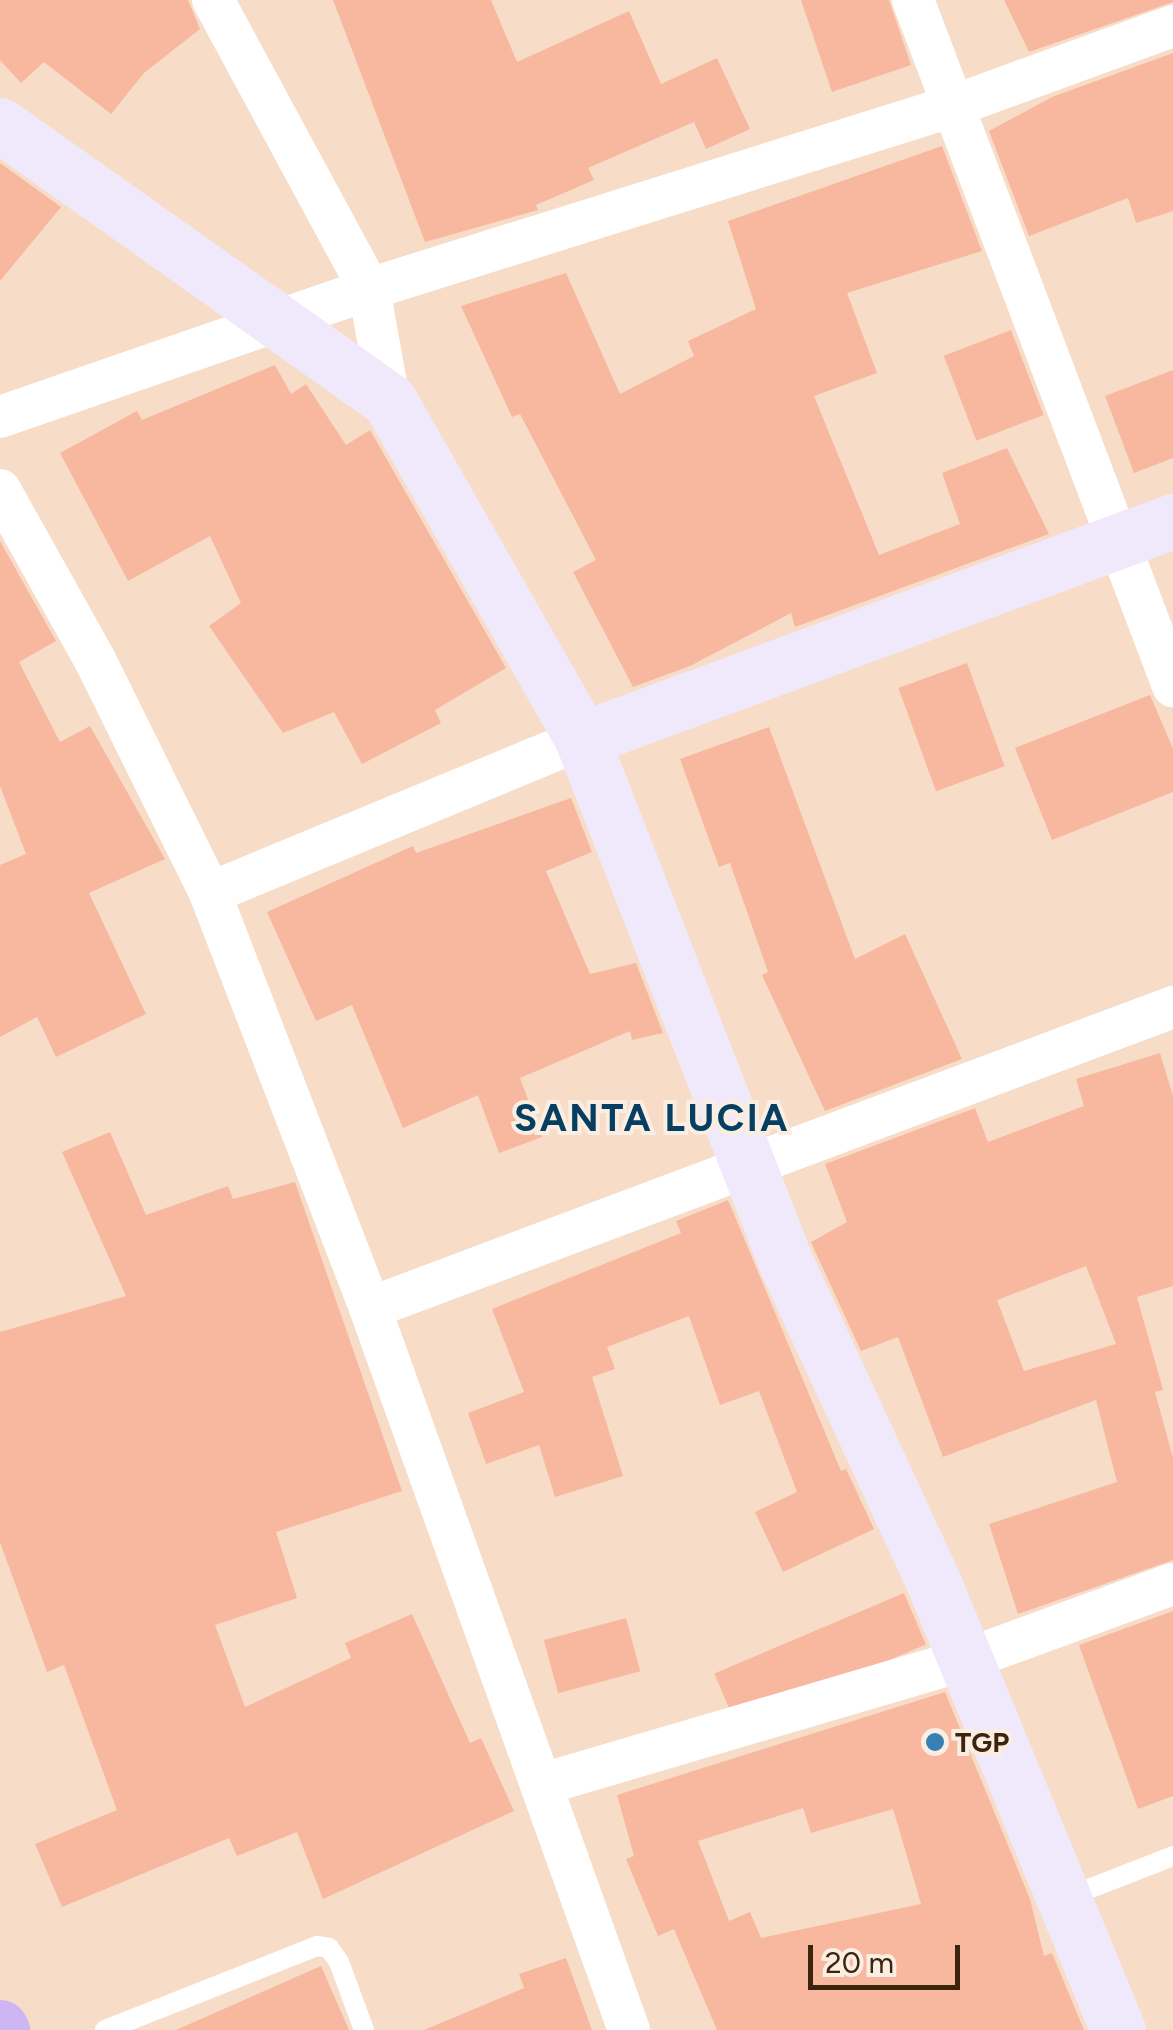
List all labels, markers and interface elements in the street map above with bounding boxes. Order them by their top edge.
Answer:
district label: SANTA LUCIA [514,1096,790,1142]
place label: TGP [955,1725,1009,1759]
marker: TGP [924,1731,946,1753]
scale bar [813,1925,966,1987]
text: 20 m [825,1944,894,1981]

